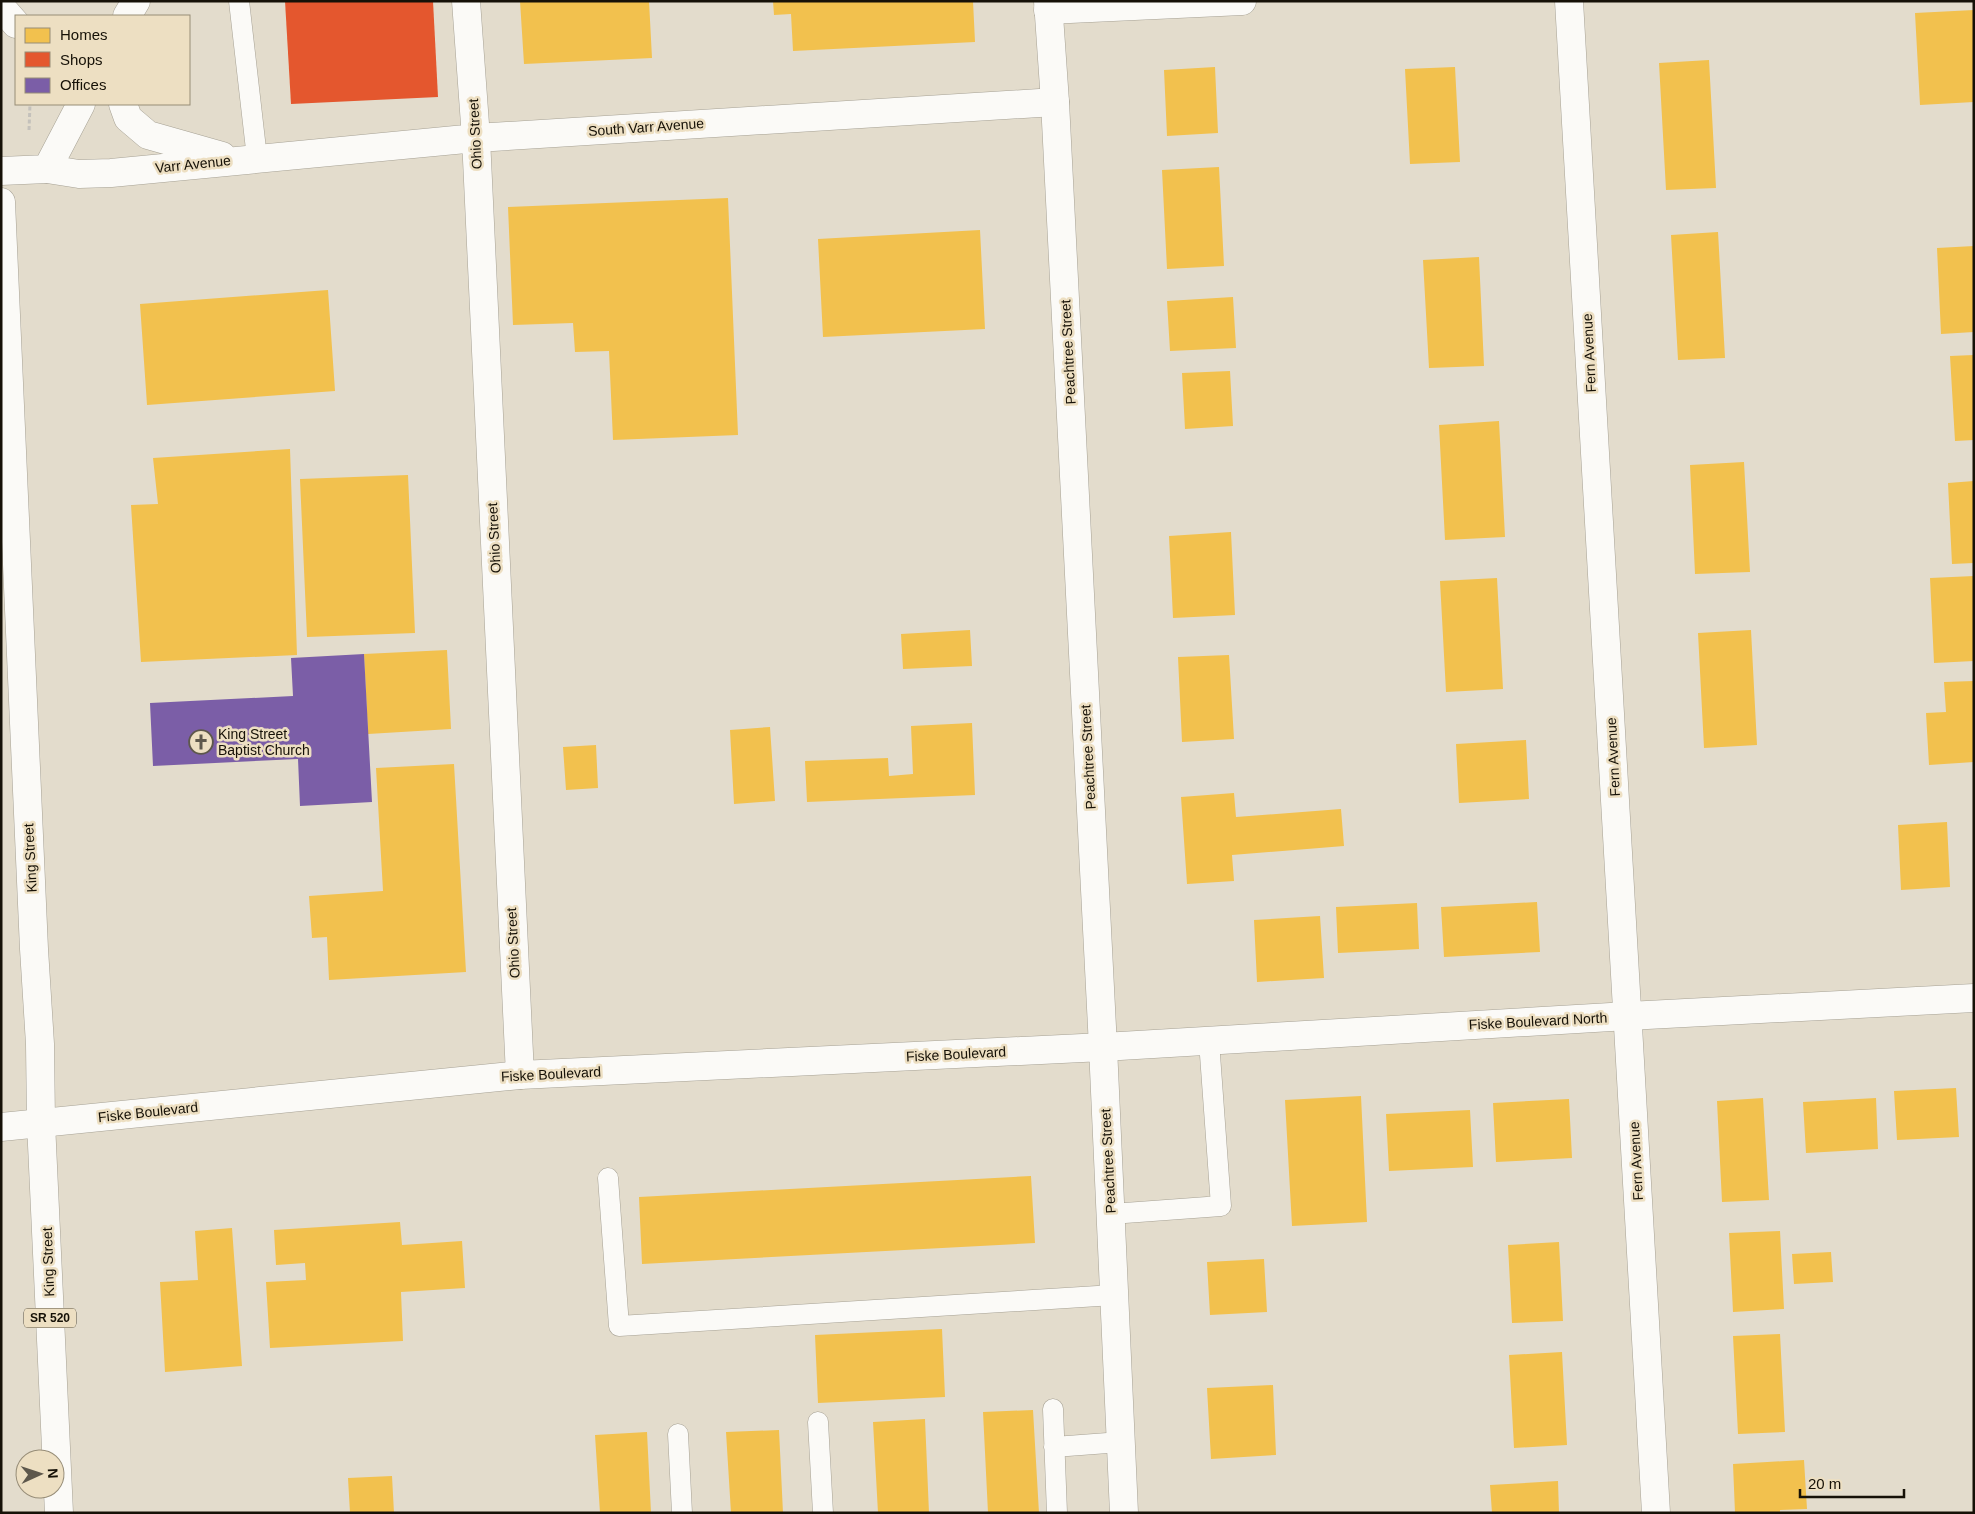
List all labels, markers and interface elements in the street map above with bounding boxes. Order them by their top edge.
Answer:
legend [15,15,190,105]
text: Homes [60,26,108,43]
text: Shops [60,51,103,68]
text: Offices [60,76,106,93]
street label: Ohio Street [465,98,485,170]
street label: South Varr Avenue [587,115,705,139]
street label: Varr Avenue [154,152,232,176]
street label: Peachtree Street [1057,299,1079,405]
street label: Fern Avenue [1579,313,1599,393]
street label: Ohio Street [484,502,504,574]
street label: Peachtree Street [1077,704,1099,810]
street label: Fern Avenue [1603,717,1623,797]
place label: King Street Baptist Church [218,726,310,758]
church icon: King Street Baptist Church [188,729,214,755]
street label: King Street [20,823,40,893]
street label: Ohio Street [503,907,523,979]
street label: Fiske Boulevard North [1468,1009,1608,1033]
street label: Fiske Boulevard [905,1043,1007,1065]
street label: Fiske Boulevard [500,1063,602,1085]
street label: Fiske Boulevard [97,1099,199,1125]
street label: Peachtree Street [1097,1108,1119,1214]
street label: Fern Avenue [1626,1121,1646,1201]
street label: King Street [39,1227,57,1297]
road number: SR 520 [24,1309,76,1328]
north arrow [15,1449,65,1499]
scale bar [1800,1466,1904,1498]
text: N [45,1468,61,1479]
text: 20 m [1808,1475,1841,1492]

